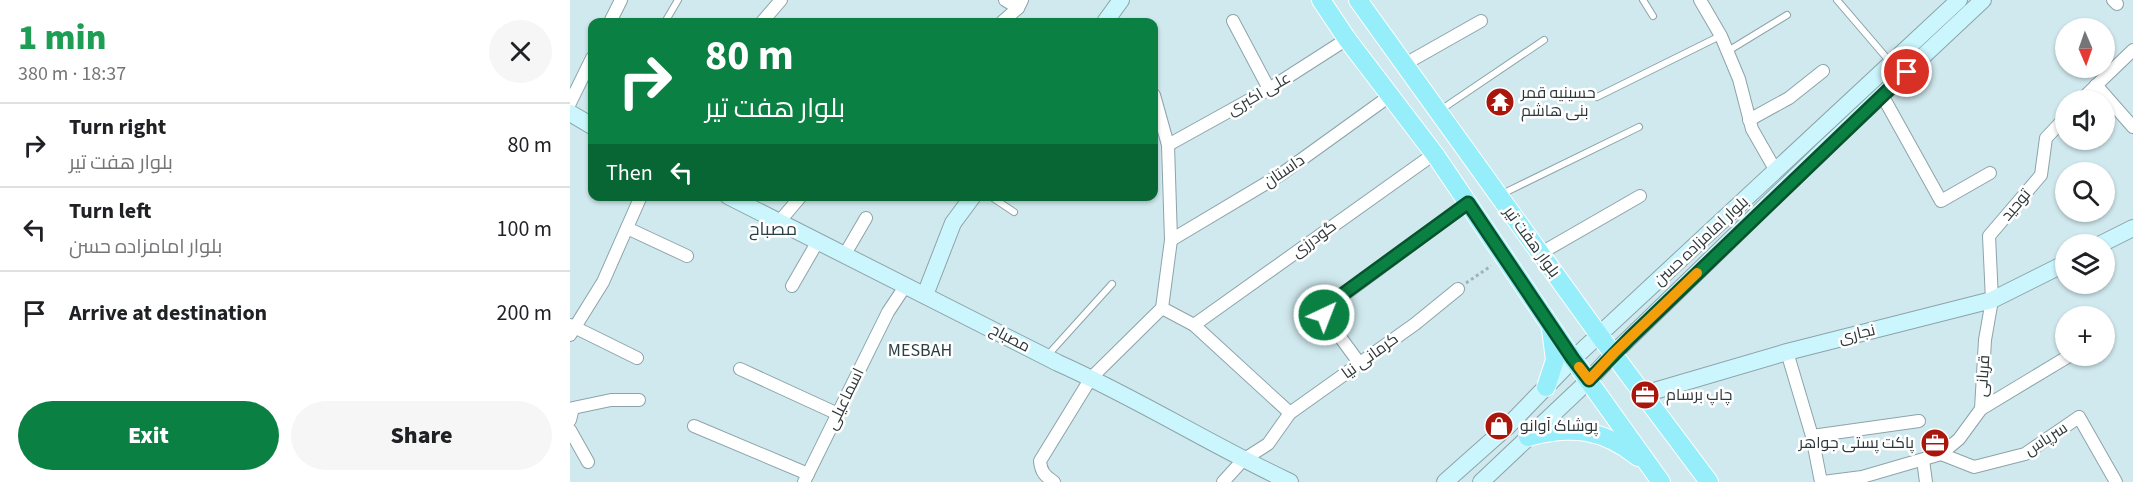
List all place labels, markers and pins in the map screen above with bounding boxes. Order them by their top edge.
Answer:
pin [1881,46,1932,97]
place label: حسینیه قمر بنی هاشم [1520,82,1596,122]
temple icon: حسینیه قمر بنی هاشم [1484,86,1516,118]
office icon: چاپ برسام [1629,379,1661,411]
place label: چاپ برسام [1666,384,1732,406]
shop icon: پوشاک آوانو [1483,410,1515,442]
place label: پوشاک آوانو [1520,415,1599,437]
office icon: پاکت پستی جواهر [1919,427,1951,459]
place label: پاکت پستی جواهر [1798,432,1915,454]

